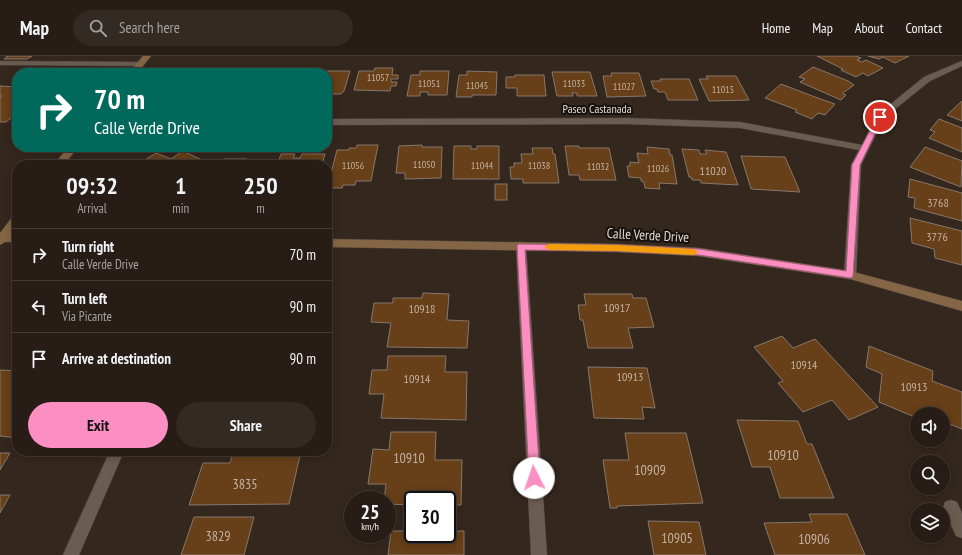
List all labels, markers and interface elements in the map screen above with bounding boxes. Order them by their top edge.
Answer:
search box [73,10,353,46]
text: Map [20,16,49,40]
icon: search [87,17,109,39]
text: Search here [119,18,180,37]
text: Home [762,19,790,37]
text: Map [812,19,833,37]
text: About [855,19,884,37]
text: Contact [906,19,942,37]
house number: 11057 [367,71,389,84]
house number: 11051 [418,77,440,90]
house number: 11033 [563,77,585,90]
house number: 11045 [466,79,488,92]
text: 70 m [94,80,145,117]
house number: 11027 [613,80,635,93]
house number: 11015 [712,83,734,96]
icon: right [28,84,80,136]
pin [863,100,897,134]
street label: Paseo Castanada [563,101,632,116]
icon: arrive [869,106,891,128]
text: Calle Verde Drive [94,116,200,139]
house number: 11050 [413,158,436,171]
house number: 11056 [342,159,365,172]
house number: 11044 [471,159,494,172]
house number: 11038 [528,159,550,172]
house number: 11032 [587,160,609,173]
house number: 11026 [647,162,670,175]
house number: 11020 [699,163,727,178]
text: 09:32 [66,170,118,201]
text: 1 [175,170,186,201]
text: 250 [243,170,278,201]
house number: 3768 [927,195,949,210]
text: Arrival [77,200,107,217]
text: min [172,200,189,217]
text: m [256,200,265,217]
street label: Calle Verde Drive [606,224,690,246]
house number: 3776 [926,229,948,244]
text: Turn right [62,237,114,256]
icon: right [28,244,50,266]
text: 70 m [290,245,316,264]
text: Calle Verde Drive [62,256,139,273]
text: Turn left [62,289,107,308]
icon: left [28,296,50,318]
text: 90 m [290,297,316,316]
house number: 10917 [603,300,631,315]
house number: 10918 [408,301,436,316]
text: Via Picante [62,308,112,325]
icon: arrive [28,348,50,370]
text: Arrive at destination [62,349,171,368]
text: 90 m [290,349,316,368]
house number: 10914 [790,357,818,372]
house number: 10913 [616,369,644,384]
house number: 10914 [403,371,431,386]
house number: 10913 [900,379,928,394]
button: Exit [28,402,168,448]
button: Share [176,402,316,448]
map controls [910,407,950,543]
button: sound [910,407,950,447]
house number: 10910 [767,446,799,464]
house number: 10910 [393,449,425,467]
button: search [910,455,950,495]
position arrow [513,457,555,499]
house number: 10909 [634,461,666,479]
house number: 3835 [232,475,258,493]
speed limit sign: 30 [404,491,456,543]
text: 25 [360,499,380,525]
button: layers [910,503,950,543]
text: km/h [361,520,379,533]
house number: 3829 [205,527,231,545]
house number: 10905 [661,529,693,547]
house number: 10906 [798,530,830,548]

